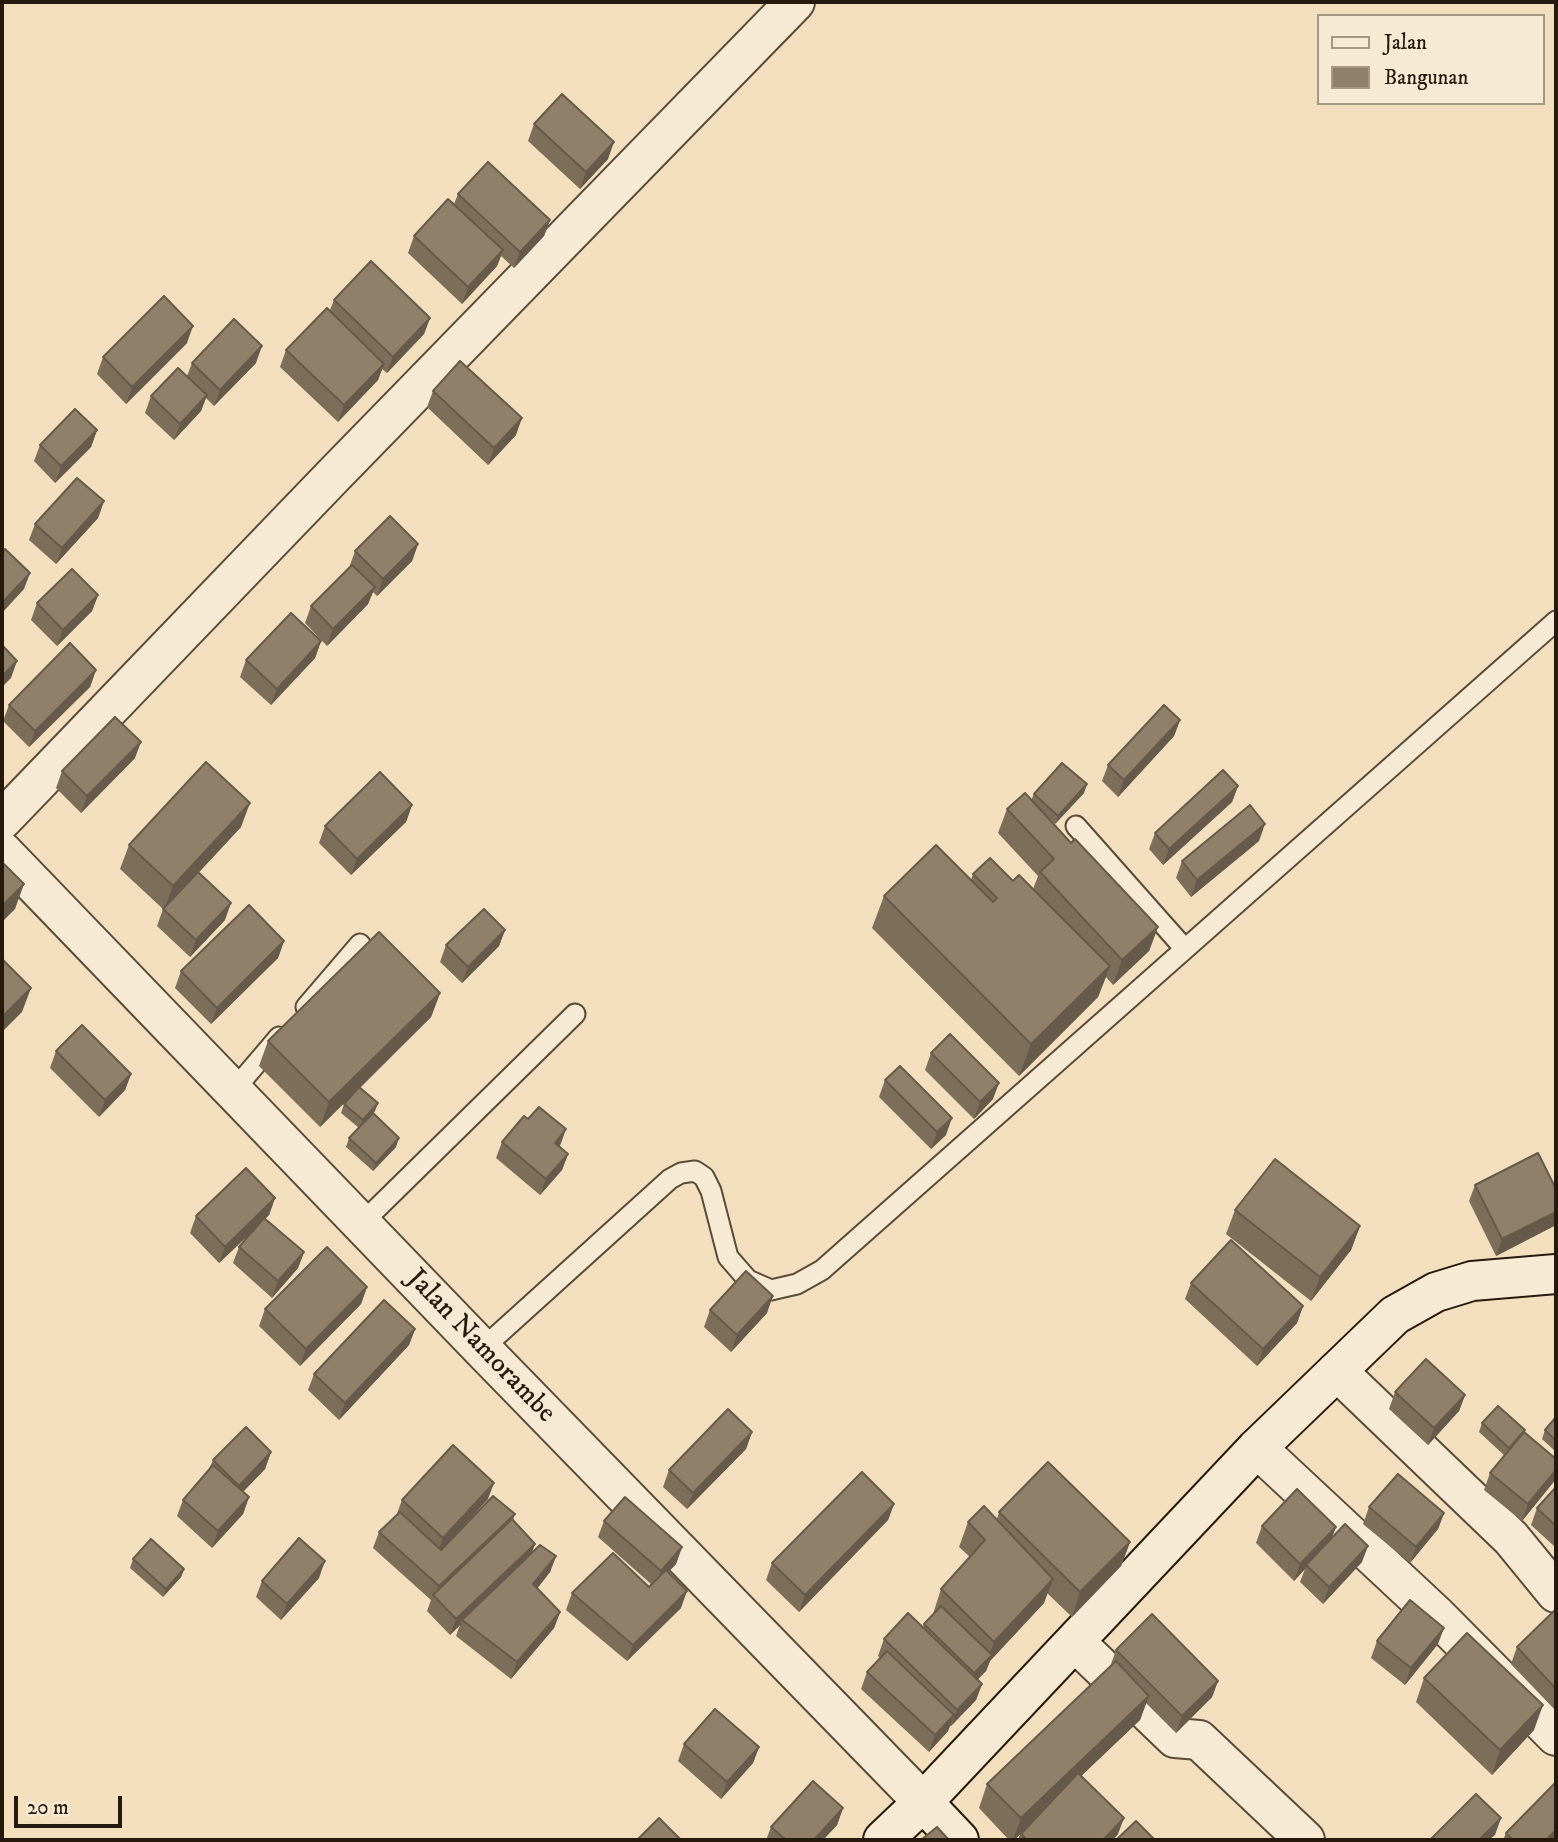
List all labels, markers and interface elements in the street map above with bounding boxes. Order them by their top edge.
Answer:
legend [1316,14,1544,105]
text: Jalan [1384,30,1427,56]
text: Bangunan [1384,65,1468,91]
street label: Jalan Namorambe [398,1263,562,1431]
scale bar [18,1783,126,1827]
text: 20 m [27,1795,69,1821]

